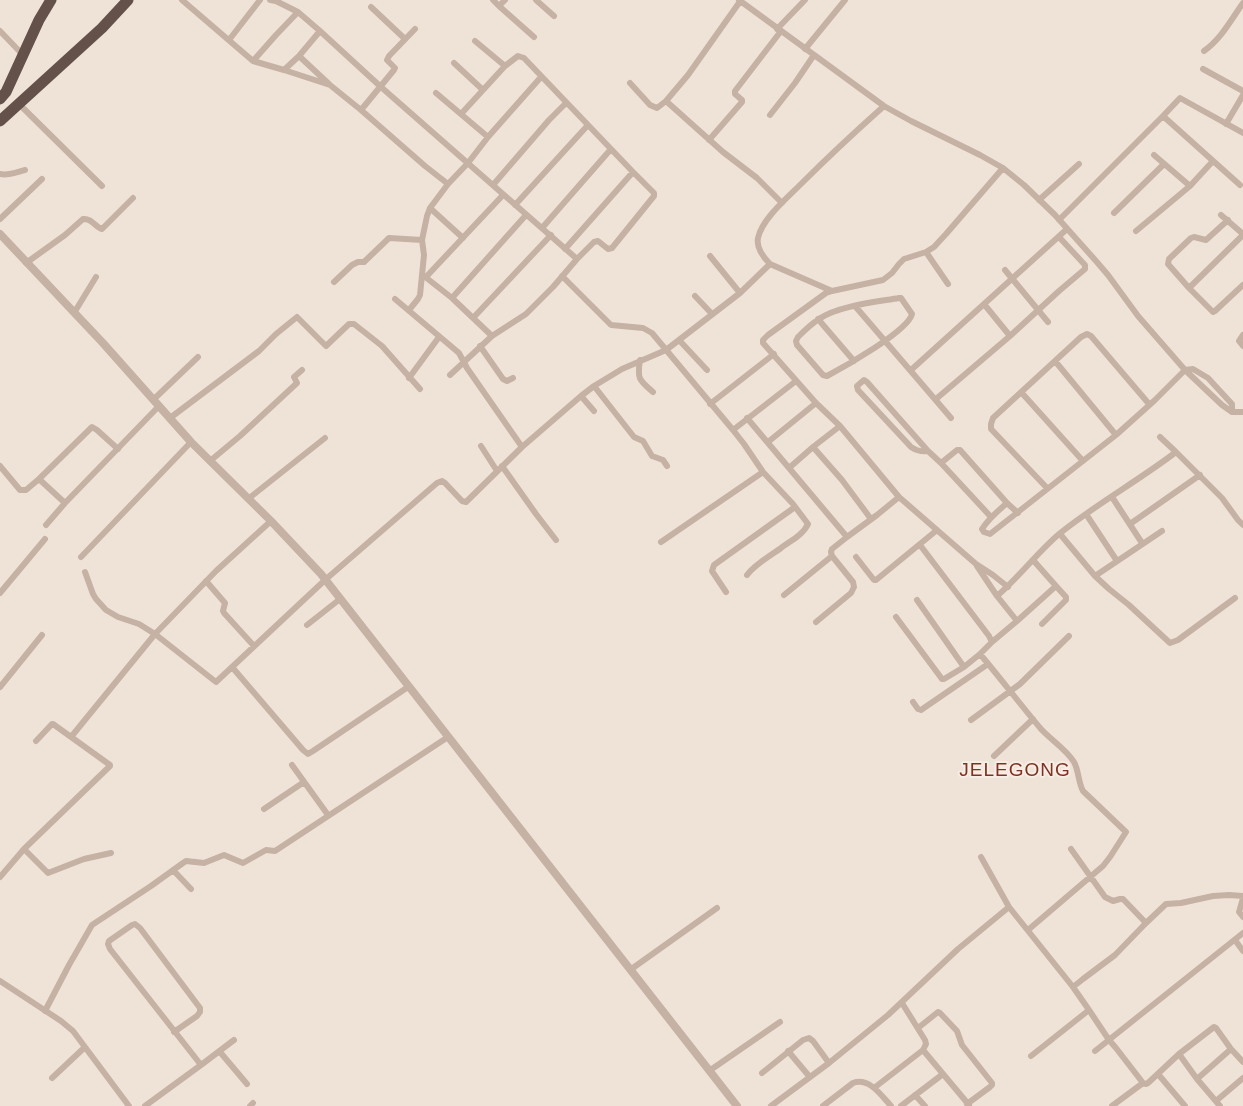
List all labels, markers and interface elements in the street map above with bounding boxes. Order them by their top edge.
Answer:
district label: JELEGONG [958,760,1072,782]

